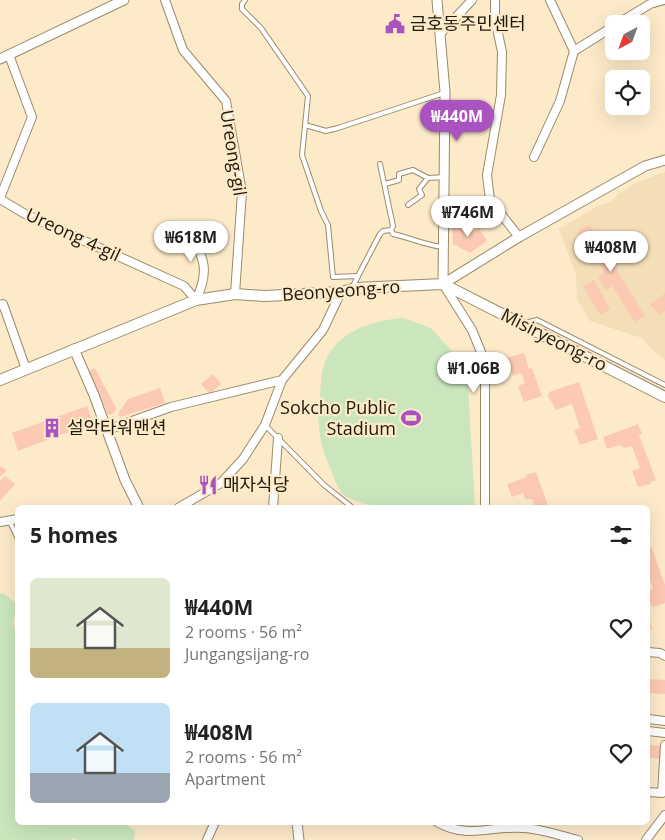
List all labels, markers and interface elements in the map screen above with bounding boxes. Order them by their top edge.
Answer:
place label: 금호동주민센터 [410,11,526,35]
public building icon: 금호동주민센터 [384,13,406,35]
north arrow [605,15,650,60]
map controls [605,15,650,115]
button: locate [605,70,650,115]
pin: ₩440M [422,100,492,142]
text: ₩440M [431,105,483,127]
street label: Ureong-gil [215,108,253,198]
pin: ₩746M [433,196,503,238]
text: ₩746M [442,201,494,223]
street label: Ureong 4-gil [22,202,125,266]
pin: ₩618M [156,220,226,263]
text: ₩618M [165,226,217,248]
pin: ₩408M [576,230,646,273]
text: ₩408M [585,236,637,258]
street label: Beonyeong-ro [281,274,401,306]
street label: Misiryeong-ro [497,302,612,376]
pin: ₩1.06B [433,352,515,394]
text: ₩1.06B [448,357,500,379]
place label: Sokcho Public Stadium [280,395,396,440]
sports icon: Sokcho Public Stadium [400,407,422,429]
place label: 설악타워맨션 [67,415,166,439]
building icon: 설악타워맨션 [41,417,63,439]
place label: 매자식당 [223,472,289,496]
restaurant icon: 매자식당 [197,474,219,496]
text: 5 homes [30,521,118,549]
icon: filters [607,521,635,549]
text: ₩440M [185,593,253,621]
icon: home [70,598,130,658]
icon: heart [607,614,635,642]
text: 2 rooms · 56 m² [185,621,302,643]
text: Jungangsijang-ro [185,643,309,665]
text: ₩408M [185,718,253,746]
icon: home [70,723,130,783]
icon: heart [607,739,635,767]
text: 2 rooms · 56 m² [185,746,302,768]
text: Apartment [185,768,265,790]

